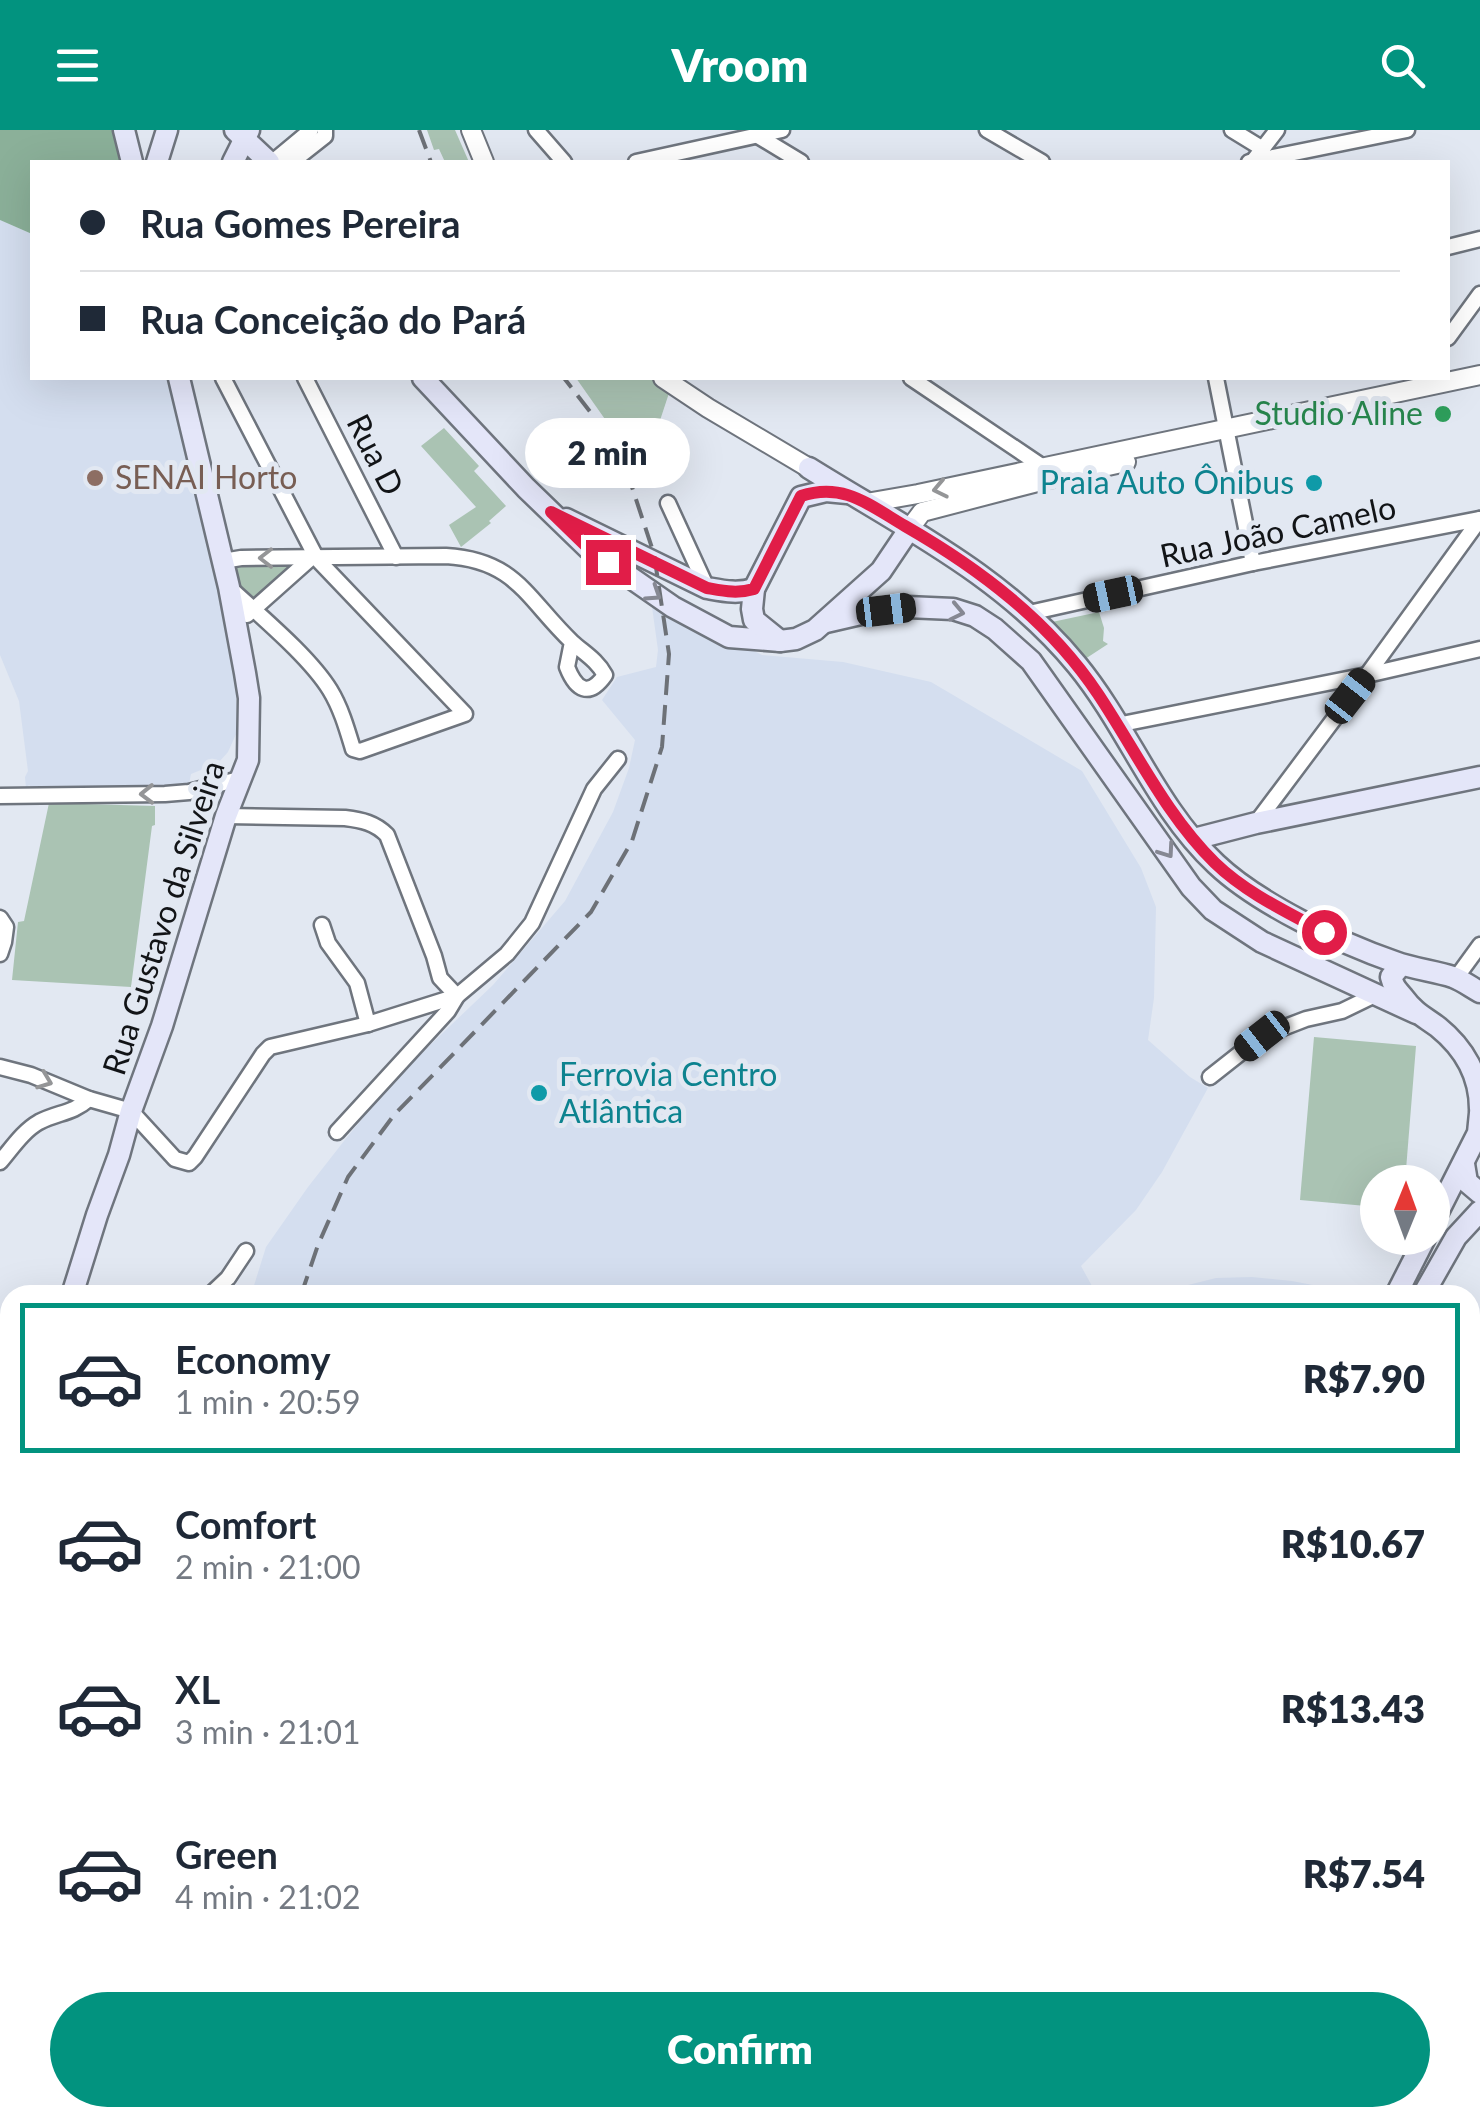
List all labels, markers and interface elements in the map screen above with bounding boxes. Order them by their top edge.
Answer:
icon: menu [50,38,105,93]
text: Vroom [672,38,808,92]
icon: search [1375,38,1430,93]
text: Rua Gomes Pereira [140,200,461,246]
text: Rua Conceição do Pará [140,296,526,342]
place label: Studio Aline [1255,393,1423,432]
marker: Studio Aline [1432,403,1454,425]
street label: Rua D [340,407,413,501]
callout: 2 min [526,417,690,487]
text: 2 min [568,433,647,472]
place label: SENAI Horto [115,457,297,496]
place label: Praia Auto Ônibus [1040,462,1294,501]
marker: SENAI Horto [84,467,106,489]
marker: Praia Auto Ônibus [1303,472,1325,494]
one-way arrow [931,478,948,499]
street label: Rua João Camelo [1156,487,1399,575]
route end [586,540,631,585]
one-way arrow [258,547,274,569]
car [1081,573,1145,615]
one-way arrow [644,582,662,601]
car [854,591,918,629]
one-way arrow [948,600,965,621]
car [1320,663,1380,729]
street label: Rua Gustavo da Silveira [93,756,232,1080]
one-way arrow [139,784,155,805]
one-way arrow [1155,840,1173,859]
route start [1302,910,1347,955]
car [1229,1006,1295,1066]
place label: Ferrovia Centro Atlântica [559,1054,777,1130]
one-way arrow [36,1069,53,1089]
marker: Ferrovia Centro Atlântica [528,1082,550,1104]
north arrow [1360,1165,1450,1255]
map controls [1360,1165,1450,1255]
icon: car [55,1333,145,1423]
text: Economy [175,1336,330,1382]
text: R$7.90 [1303,1355,1425,1401]
text: 1 min · 20:59 [175,1382,361,1421]
icon: car [55,1498,145,1588]
text: Comfort [175,1501,316,1547]
text: R$10.67 [1281,1520,1425,1566]
text: 2 min · 21:00 [175,1547,361,1586]
icon: car [55,1663,145,1753]
text: XL [175,1666,220,1712]
text: R$13.43 [1281,1685,1425,1731]
text: 3 min · 21:01 [175,1712,361,1751]
icon: car [55,1828,145,1918]
text: Green [175,1831,278,1877]
text: R$7.54 [1303,1850,1425,1896]
text: 4 min · 21:02 [175,1877,361,1916]
button: Confirm [50,1992,1430,2107]

